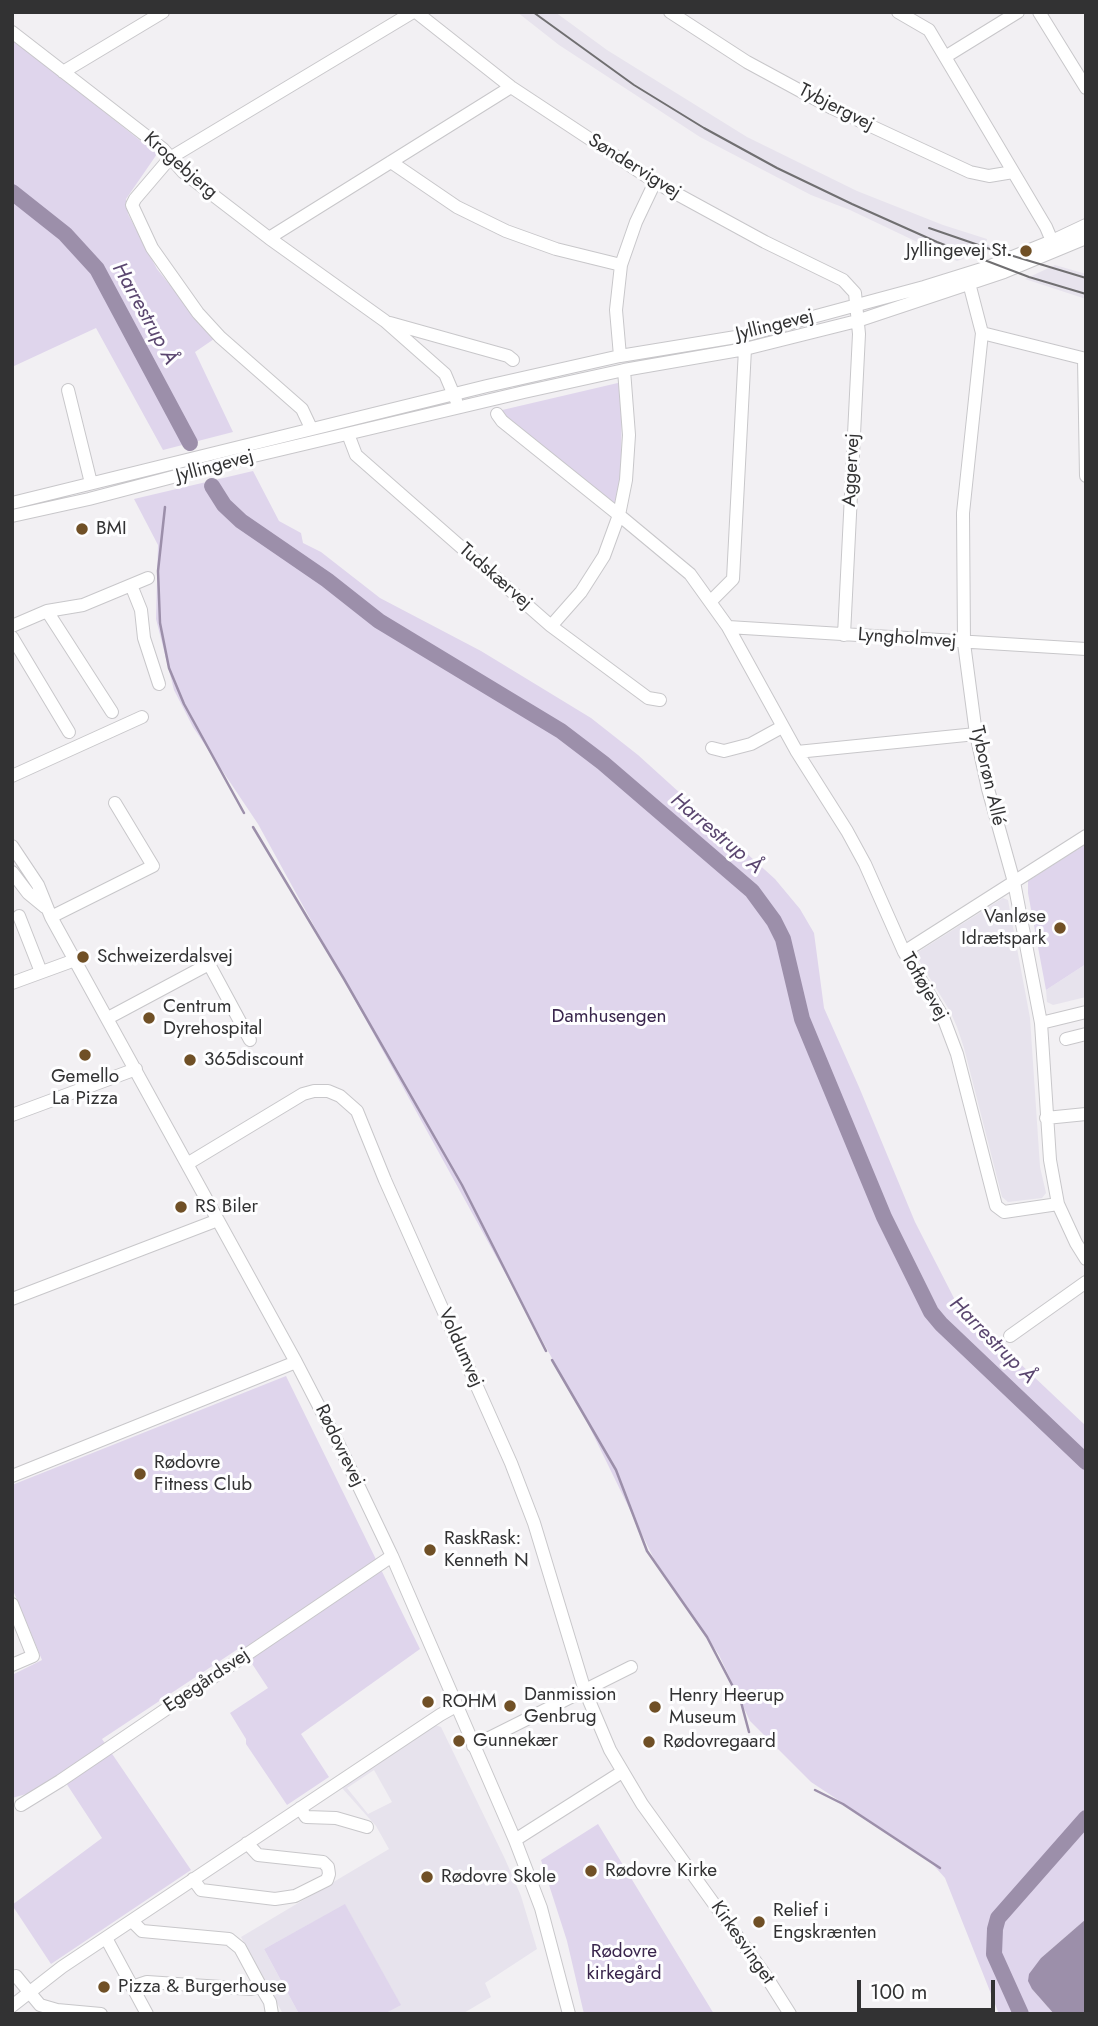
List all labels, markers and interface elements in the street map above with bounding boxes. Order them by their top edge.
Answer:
street label: Tybjergvej [794,79,878,137]
street label: Krogebjerg [138,128,222,204]
street label: Søndervigvej [583,129,685,205]
place label: Jyllingevej St. [906,240,1012,262]
marker: Jyllingevej St. [1018,243,1034,259]
water label: Harrestrup Å [106,259,182,369]
street label: Jyllingevej [734,305,816,347]
street label: Aggervej [839,433,865,507]
street label: Jyllingevej [174,446,256,488]
place label: BMI [96,518,127,540]
marker: BMI [74,521,90,537]
street label: Tudskærvej [454,539,536,615]
street label: Lyngholmvej [857,624,957,654]
street label: Tyborøn Allé [964,724,1010,828]
water label: Harrestrup Å [665,788,767,880]
place label: Vanløse Idrætspark [961,906,1046,950]
marker: Vanløse Idrætspark [1052,920,1068,936]
place label: Schweizerdalsvej [97,946,233,968]
marker: Schweizerdalsvej [75,949,91,965]
street label: Toftøjevej [895,949,953,1025]
place label: Centrum Dyrehospital [163,996,262,1040]
park label: Damhusengen [552,1006,666,1028]
marker: Centrum Dyrehospital [141,1010,157,1026]
marker: Gemello La Pizza [77,1047,93,1063]
place label: 365discount [204,1049,303,1071]
marker: 365discount [182,1052,198,1068]
place label: Gemello La Pizza [51,1066,119,1110]
place label: RS Biler [195,1196,258,1218]
marker: RS Biler [173,1199,189,1215]
water label: Harrestrup Å [943,1292,1041,1390]
street label: Voldumvej [433,1305,487,1391]
street label: Rødovrevej [309,1401,369,1491]
place label: Rødovre Fitness Club [154,1452,252,1496]
marker: Rødovre Fitness Club [132,1466,148,1482]
place label: RaskRask: Kenneth N [444,1528,529,1572]
marker: RaskRask: Kenneth N [422,1542,438,1558]
street label: Egegårdsvej [160,1644,254,1718]
place label: Danmission Genbrug [524,1684,616,1728]
place label: Henry Heerup Museum [669,1685,784,1729]
place label: ROHM [442,1691,497,1713]
marker: ROHM [420,1694,436,1710]
marker: Danmission Genbrug [502,1698,518,1714]
marker: Henry Heerup Museum [647,1699,663,1715]
place label: Gunnekær [473,1730,558,1752]
place label: Rødovregaard [663,1731,776,1753]
marker: Gunnekær [451,1733,467,1749]
marker: Rødovregaard [641,1734,657,1750]
place label: Rødovre Kirke [605,1860,717,1882]
marker: Rødovre Kirke [583,1863,599,1879]
place label: Rødovre Skole [441,1866,556,1888]
marker: Rødovre Skole [419,1869,435,1885]
street label: Kirkesvinget [705,1897,779,1989]
place label: Relief i Engskrænten [773,1900,877,1944]
marker: Relief i Engskrænten [751,1914,767,1930]
park label: Rødovre kirkegård [586,1941,662,1985]
scale bar [860,1966,998,2010]
place label: Pizza & Burgerhouse [118,1976,286,1998]
text: 100 m [870,1977,927,2007]
marker: Pizza & Burgerhouse [96,1979,112,1995]

